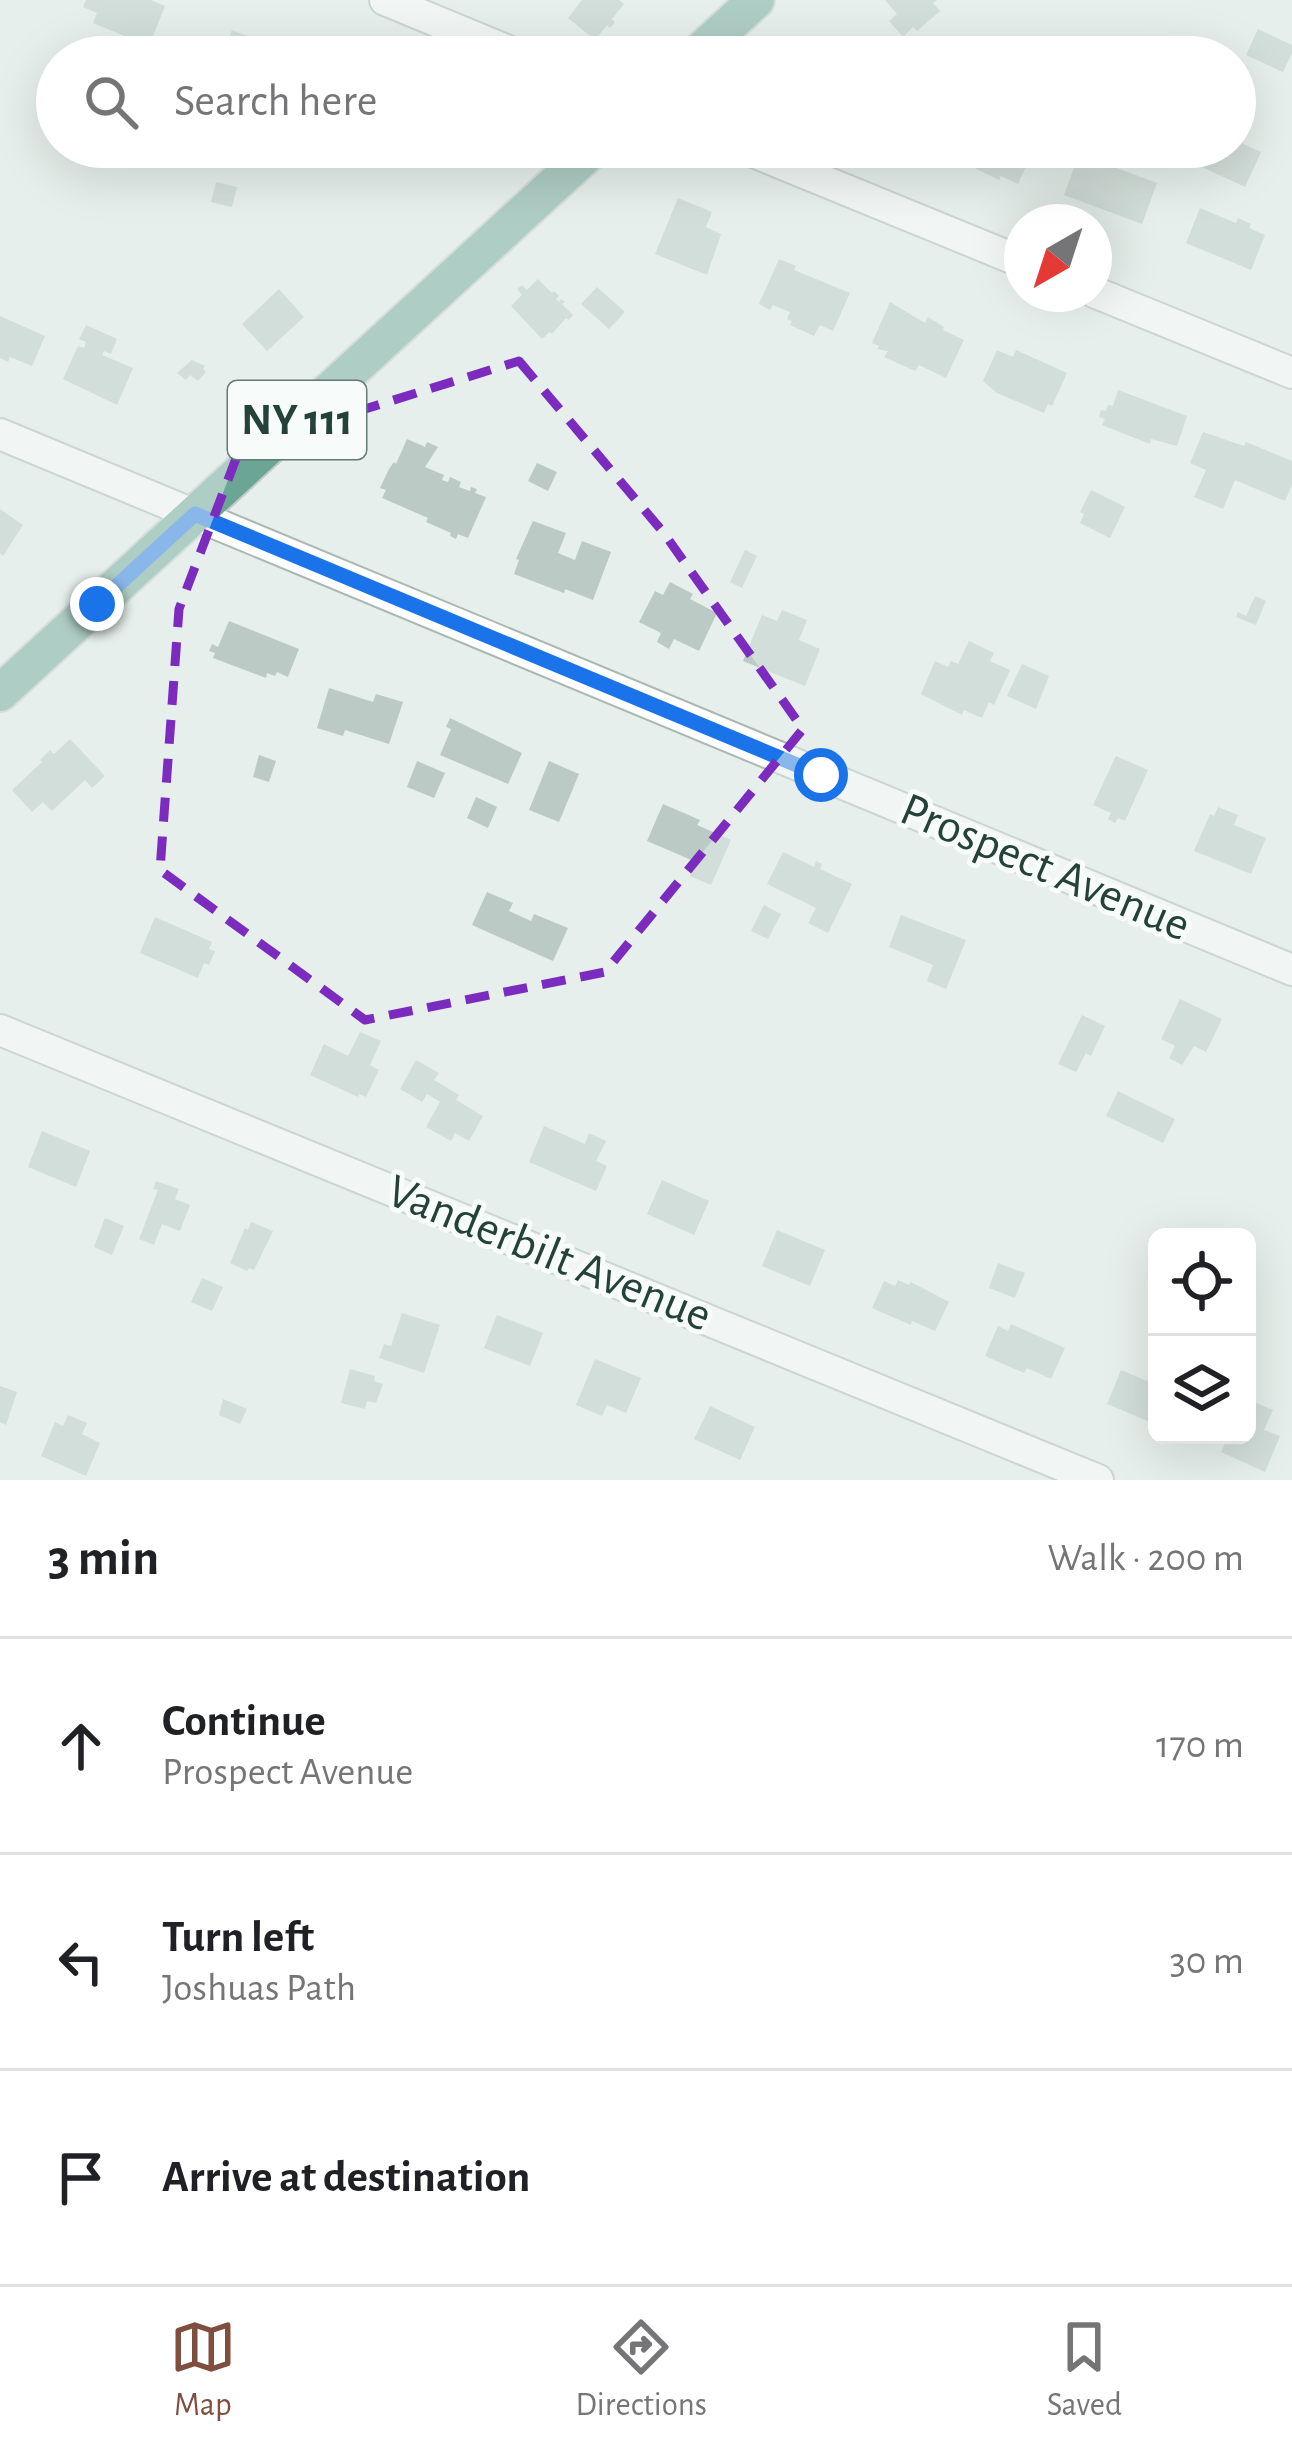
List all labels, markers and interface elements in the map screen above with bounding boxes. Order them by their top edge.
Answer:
search box [36,36,1256,168]
icon: search [78,69,144,135]
text: Search here [174,79,377,124]
north arrow [1004,204,1112,312]
road number: NY 111 [228,381,366,459]
route end [70,577,124,631]
route start [794,748,848,802]
street label: Prospect Avenue [893,785,1197,951]
street label: Vanderbilt Avenue [380,1167,718,1341]
map controls [1148,1228,1256,1444]
button: locate [1148,1228,1256,1336]
button: layers [1148,1336,1256,1444]
text: 3 min [48,1533,159,1584]
text: Walk · 200 m [1047,1539,1244,1578]
text: Continue [162,1699,326,1744]
icon: ahead [48,1713,114,1779]
text: 170 m [1156,1726,1244,1765]
text: Prospect Avenue [162,1753,413,1792]
text: Turn left [162,1915,314,1960]
icon: left [48,1929,114,1995]
text: 30 m [1170,1942,1244,1981]
text: Joshuas Path [162,1969,356,2008]
icon: arrive [48,2145,114,2211]
text: Arrive at destination [162,2155,530,2200]
tab: Map [170,2314,236,2426]
tab: Directions [575,2314,707,2426]
tab: Saved [1047,2314,1122,2426]

